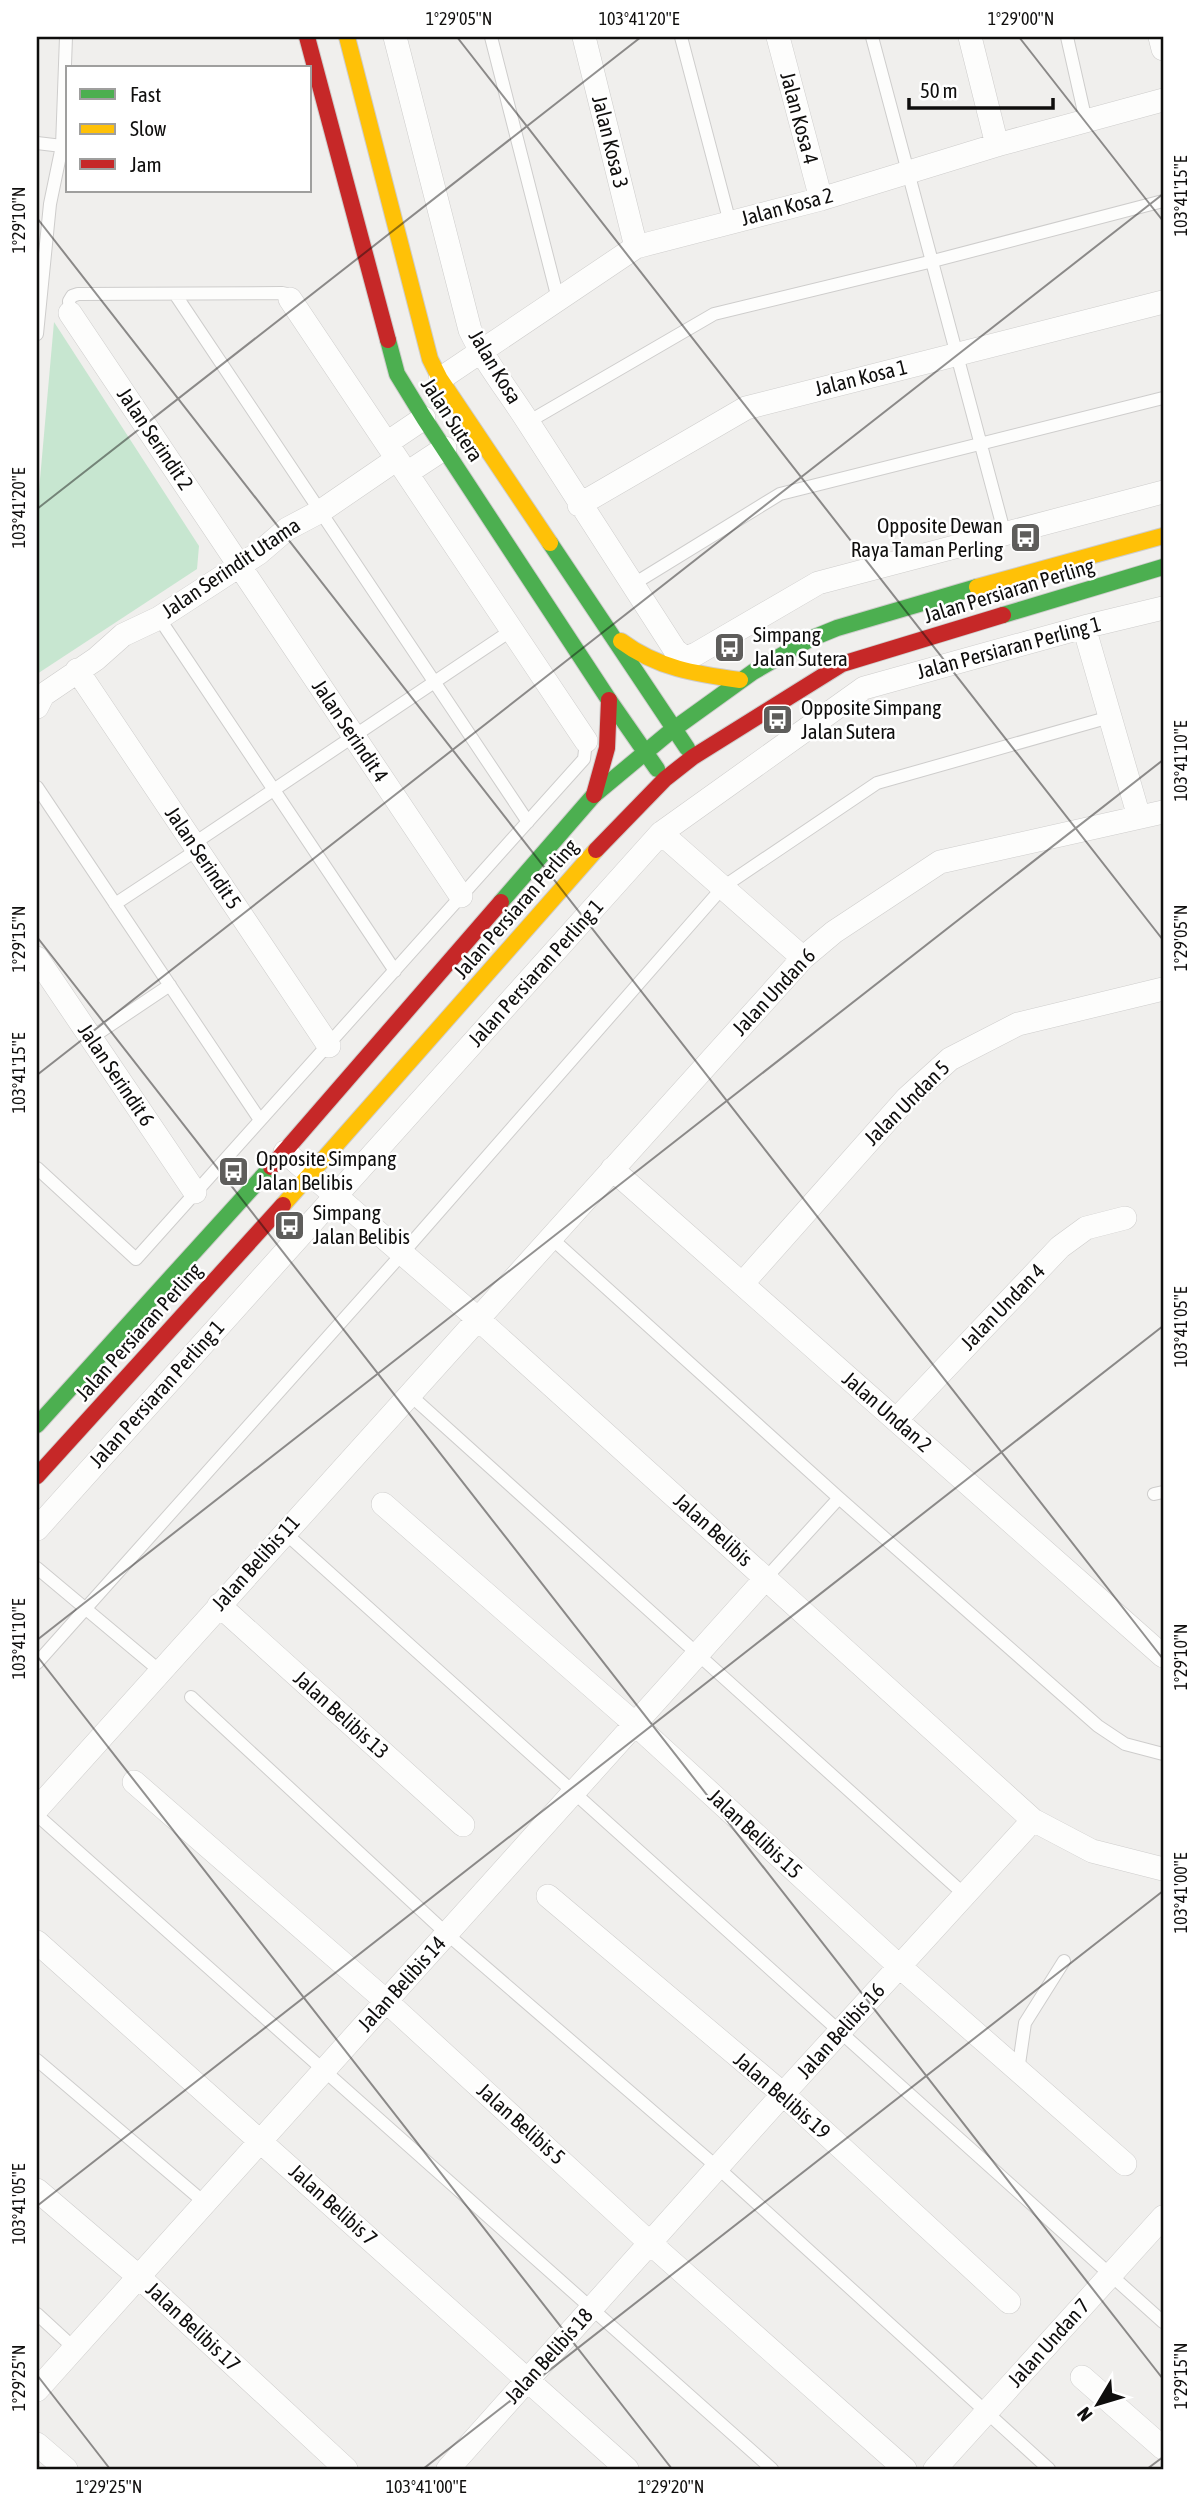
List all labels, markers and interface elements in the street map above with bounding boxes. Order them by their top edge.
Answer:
text: 1°29'05"N [426,8,492,29]
text: 103°41'20"E [599,8,680,29]
text: 1°29'00"N [988,8,1054,29]
legend [66,66,312,192]
scale bar [909,66,1053,110]
street label: Jalan Kosa 4 [776,69,824,167]
text: 50 m [920,78,958,102]
text: Fast [130,82,161,106]
street label: Jalan Kosa 3 [588,93,634,191]
text: Slow [130,116,167,140]
text: Jam [130,152,162,176]
text: 103°41'15"E [1170,155,1191,236]
street label: Jalan Kosa 2 [738,182,836,230]
text: 1°29'10"N [8,187,29,253]
street label: Jalan Kosa [465,325,527,408]
street label: Jalan Kosa 1 [812,354,910,400]
street label: Jalan Sutera [417,373,489,466]
street label: Jalan Serindit 2 [113,383,199,494]
text: 103°41'20"E [8,467,29,548]
street label: Jalan Serindit Utama [157,512,304,622]
place label: Opposite Dewan Raya Taman Perling [851,513,1003,561]
bus stop icon: Opposite Dewan Raya Taman Perling [1009,521,1043,555]
street label: Jalan Persiaran Perling [921,553,1097,627]
street label: Jalan Persiaran Perling 1 [914,611,1103,683]
place label: Simpang Jalan Sutera [753,622,848,670]
bus stop icon: Simpang Jalan Sutera [713,630,747,664]
street label: Jalan Serindit 4 [308,675,394,786]
place label: Opposite Simpang Jalan Sutera [801,695,941,743]
bus stop icon: Opposite Simpang Jalan Sutera [761,703,795,737]
text: 103°41'10"E [1170,720,1191,801]
street label: Jalan Serindit 5 [161,802,247,913]
street label: Jalan Persiaran Perling [448,834,582,983]
street label: Jalan Persiaran Perling 1 [463,894,608,1051]
text: 1°29'05"N [1170,905,1191,971]
text: 1°29'15"N [8,906,29,972]
street label: Jalan Undan 6 [727,943,820,1040]
street label: Jalan Serindit 6 [74,1019,160,1130]
text: 103°41'15"E [8,1032,29,1113]
street label: Jalan Undan 5 [859,1055,954,1150]
place label: Opposite Simpang Jalan Belibis [256,1146,396,1194]
bus stop icon: Opposite Simpang Jalan Belibis [216,1154,250,1188]
place label: Simpang Jalan Belibis [313,1200,410,1248]
bus stop icon: Simpang Jalan Belibis [273,1208,307,1242]
street label: Jalan Persiaran Perling [70,1258,206,1405]
street label: Jalan Undan 4 [955,1258,1049,1354]
text: 103°41'05"E [1170,1286,1191,1367]
street label: Jalan Persiaran Perling 1 [84,1315,229,1472]
street label: Jalan Undan 2 [838,1366,937,1456]
street label: Jalan Belibis [670,1488,758,1571]
street label: Jalan Belibis 11 [206,1510,304,1615]
text: 103°41'10"E [8,1598,29,1679]
text: 1°29'10"N [1170,1624,1191,1690]
street label: Jalan Belibis 13 [289,1665,394,1763]
street label: Jalan Belibis 15 [704,1784,808,1883]
text: 103°41'00"E [1170,1852,1191,1933]
street label: Jalan Belibis 14 [352,1931,450,2036]
street label: Jalan Belibis 16 [791,1978,889,2083]
street label: Jalan Belibis 19 [730,2047,836,2144]
street label: Jalan Belibis 5 [473,2078,570,2169]
street label: Jalan Belibis 7 [285,2159,382,2250]
text: 103°41'05"E [8,2163,29,2244]
street label: Jalan Belibis 17 [142,2277,246,2376]
street label: Jalan Undan 7 [1003,2293,1094,2391]
street label: Jalan Belibis 18 [499,2303,597,2408]
text: 1°29'15"N [1170,2343,1191,2409]
text: 1°29'25"N [8,2345,29,2411]
north arrow [1064,2370,1134,2440]
text: N [1072,2403,1097,2426]
text: 1°29'25"N [76,2476,142,2497]
text: 103°41'00"E [386,2476,467,2497]
text: 1°29'20"N [638,2476,704,2497]

